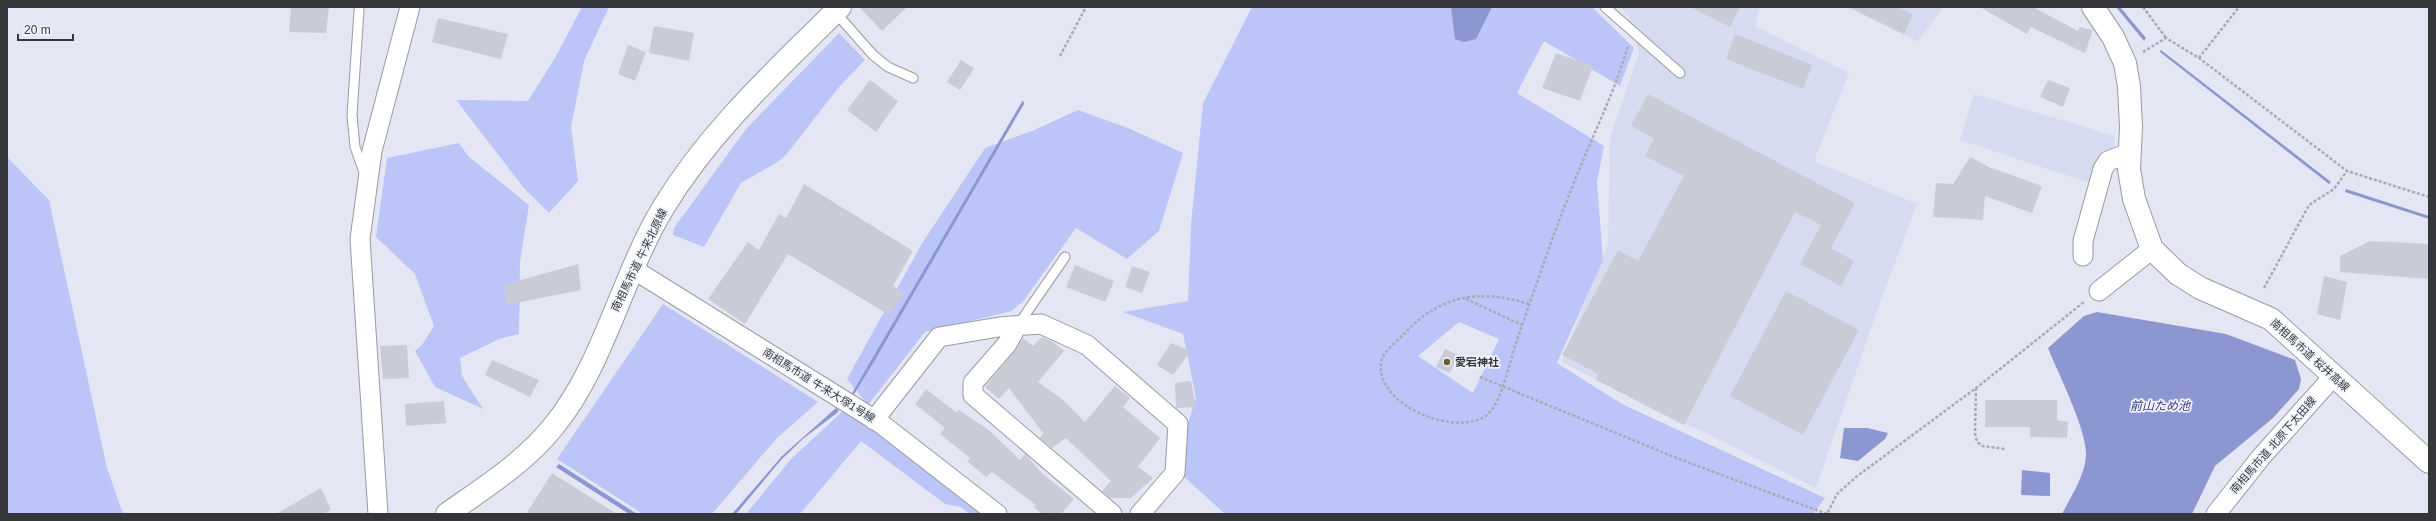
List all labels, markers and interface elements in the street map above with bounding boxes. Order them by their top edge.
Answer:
scale bar [18,16,73,42]
text: 20 m [24,23,51,37]
street label: 南相馬市道 牛来北原線 [609,207,669,313]
street label: 南相馬市道 桜井高線 [2268,316,2352,394]
street label: 南相馬市道 牛来大塚1号線 [761,345,877,425]
place label: 愛宕神社 [1455,356,1499,368]
marker: 愛宕神社 [1442,357,1452,367]
street label: 南相馬市道 北原下太田線 [2228,394,2318,496]
water label: 前山ため池 [2130,399,2191,413]

